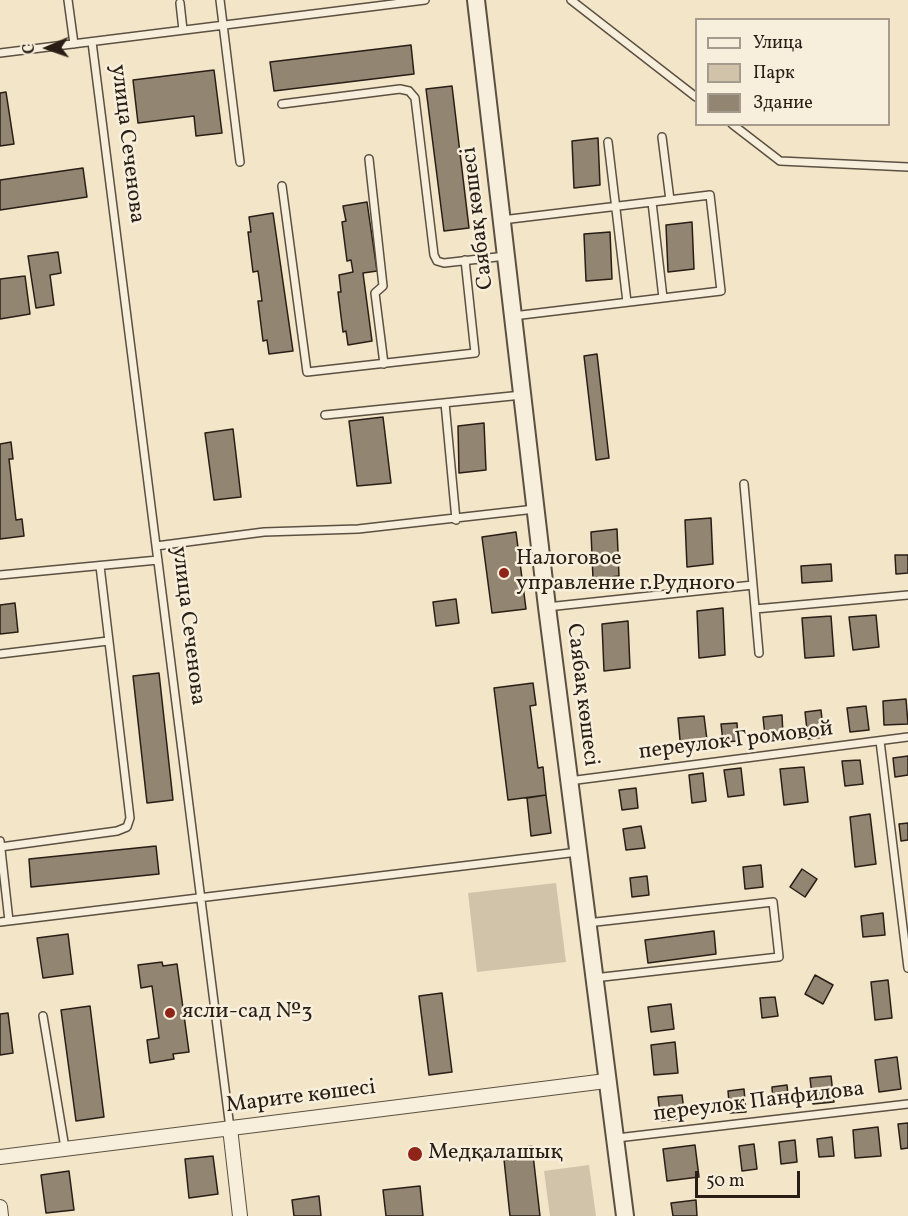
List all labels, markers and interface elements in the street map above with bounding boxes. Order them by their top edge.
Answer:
north arrow [18,18,78,78]
legend [695,18,890,126]
text: Улица [753,31,803,56]
text: С [19,43,41,54]
text: Парк [753,61,795,86]
street label: улица Сеченова [103,63,149,225]
text: Здание [753,91,813,116]
street label: Саябақ көшесі [457,145,501,291]
street label: улица Сеченова [164,545,210,707]
place label: Налоговое управление г.Рудного [516,547,735,598]
marker: Налоговое управление г.Рудного [497,566,511,580]
street label: Саябақ көшесі [559,622,603,768]
street label: переулок Громовой [637,717,835,767]
place label: ясли-сад №3 [182,1000,313,1026]
marker: ясли-сад №3 [163,1006,177,1020]
street label: Марите көшесі [225,1076,377,1120]
street label: переулок Панфилова [652,1077,866,1129]
place label: Медқалашық [428,1141,562,1167]
marker: Медқалашық [406,1145,424,1163]
scale bar [698,1159,803,1197]
text: 50 m [706,1169,745,1194]

